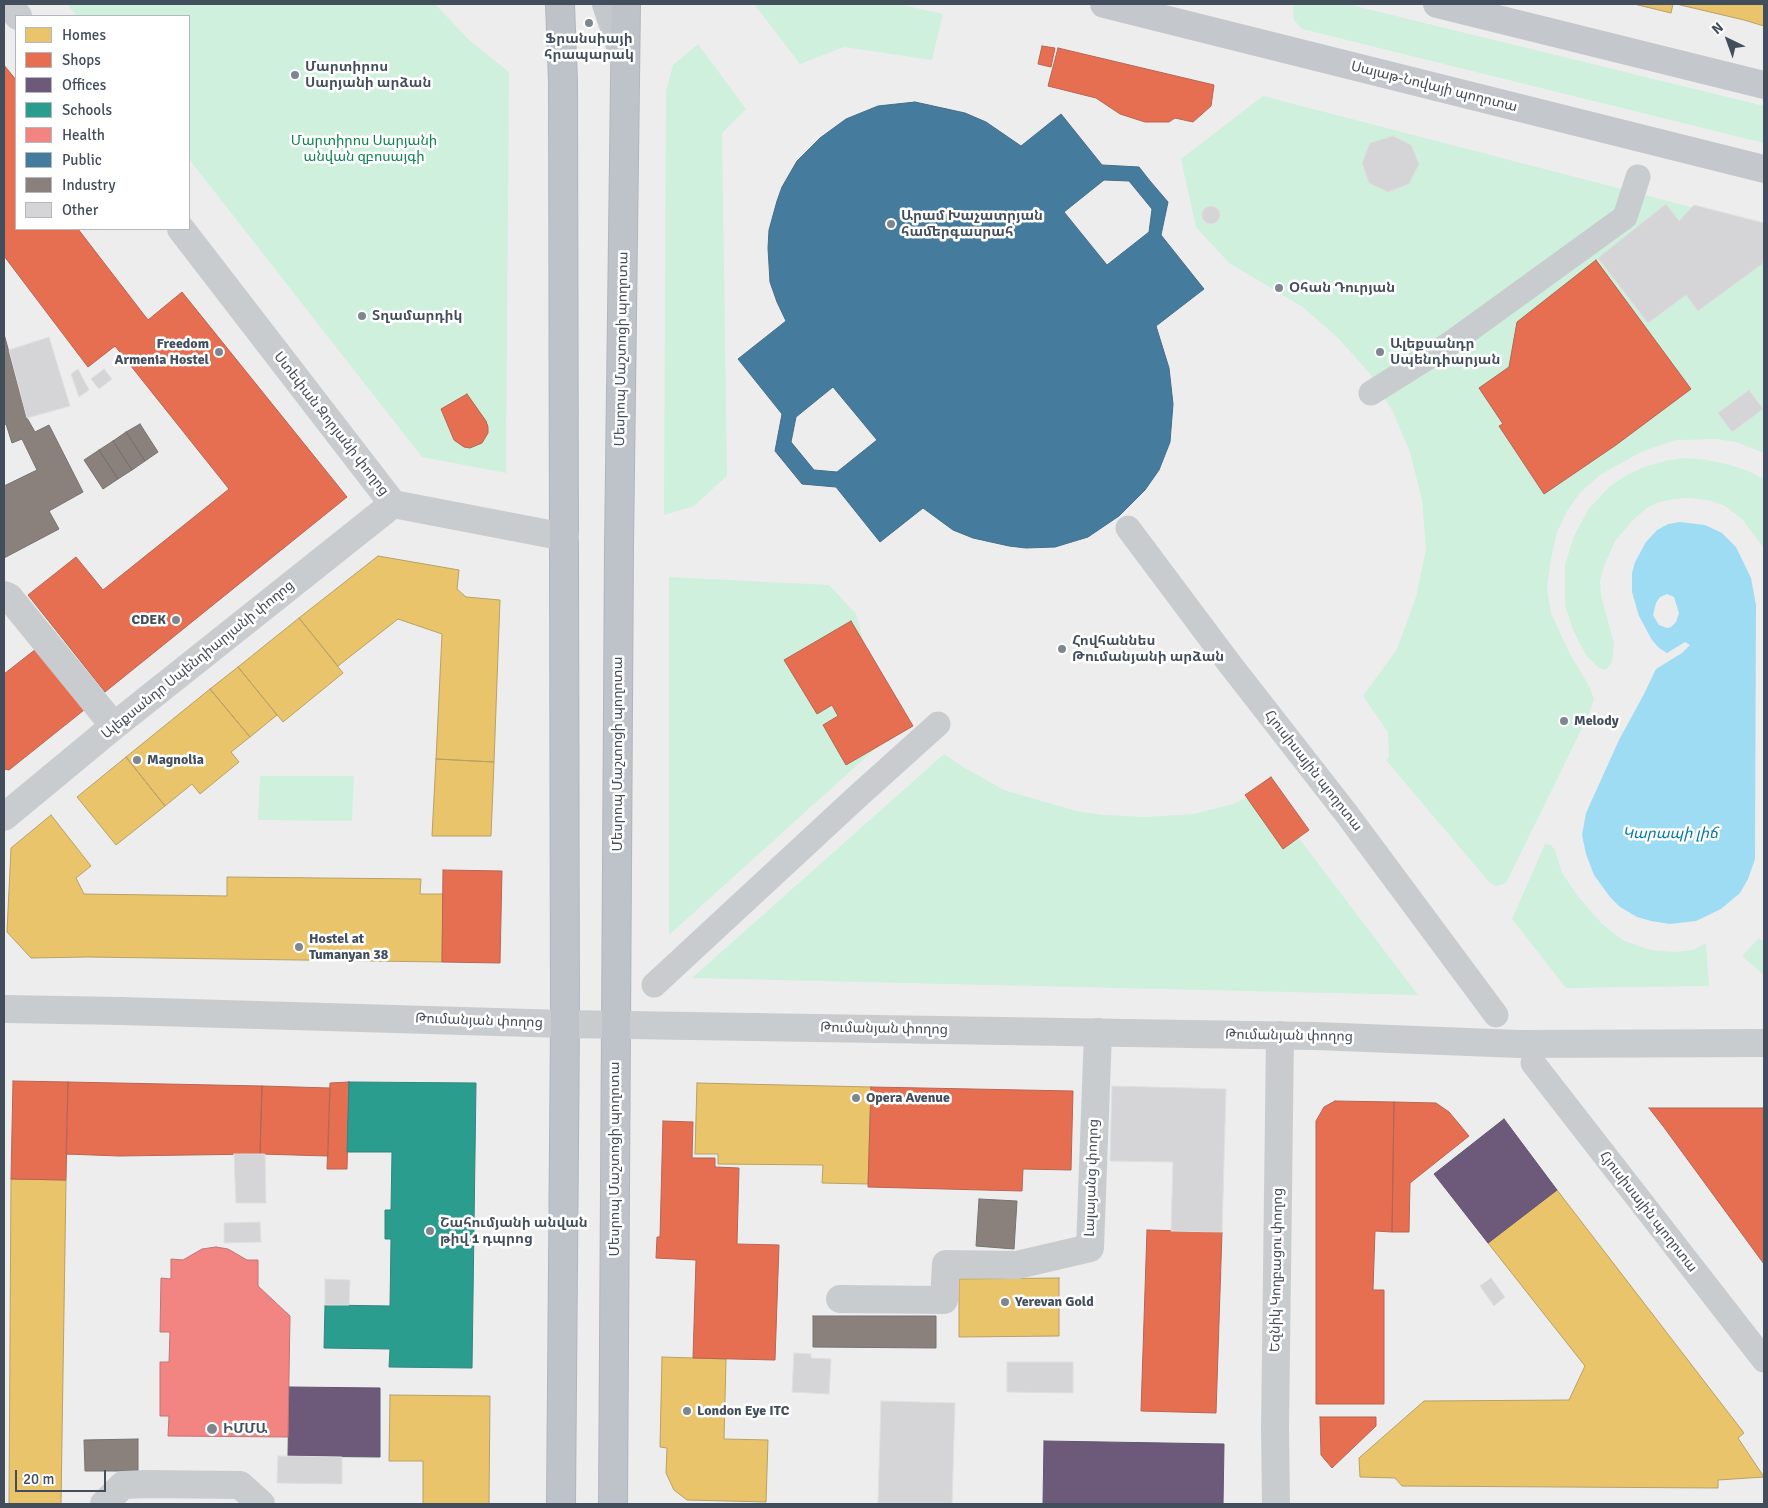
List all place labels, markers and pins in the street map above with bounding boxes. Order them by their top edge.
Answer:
marker: Ֆրանսիայի հրապարակ [583,17,595,29]
place label: Ֆրանսիայի հրապարակ [544,31,634,64]
place label: Մարտիրոս Սարյանի արձան [305,59,431,92]
marker: Մարտիրոս Սարյանի արձան [289,69,301,81]
place label: Արամ Խաչատրյան համերգասրահ [901,208,1043,240]
marker: Արամ Խաչատրյան համերգասրահ [885,218,897,230]
place label: Օհան Դուրյան [1289,280,1395,296]
marker: Օհան Դուրյան [1273,282,1285,294]
place label: Տղամարդիկ [372,308,463,324]
marker: Տղամարդիկ [356,310,368,322]
place label: Freedom Armenia Hostel [115,336,209,368]
place label: Ալեքսանդր Սպենդիարյան [1390,336,1500,368]
marker: Freedom Armenia Hostel [213,346,225,358]
marker: Ալեքսանդր Սպենդիարյան [1374,346,1386,358]
place label: CDEK [131,612,166,628]
marker: CDEK [170,614,182,626]
place label: Հովհաննես Թումանյանի արձան [1072,633,1224,666]
marker: Հովհաննես Թումանյանի արձան [1056,643,1068,655]
place label: Melody [1574,713,1619,729]
marker: Melody [1558,715,1570,727]
place label: Magnolia [147,752,204,768]
marker: Magnolia [131,754,143,766]
place label: Hostel at Tumanyan 38 [309,931,388,964]
marker: Hostel at Tumanyan 38 [293,941,305,953]
place label: Opera Avenue [866,1090,950,1106]
marker: Opera Avenue [850,1092,862,1104]
place label: Շահումյանի անվան թիվ 1 դպրոց [440,1215,588,1248]
marker: Շահումյանի անվան թիվ 1 դպրոց [424,1225,436,1237]
place label: Yerevan Gold [1015,1294,1094,1310]
marker: Yerevan Gold [999,1296,1011,1308]
place label: London Eye ITC [697,1403,789,1419]
marker: London Eye ITC [681,1405,693,1417]
place label: ԻՄՄԱ [223,1421,267,1437]
marker: ԻՄՄԱ [205,1422,219,1436]

